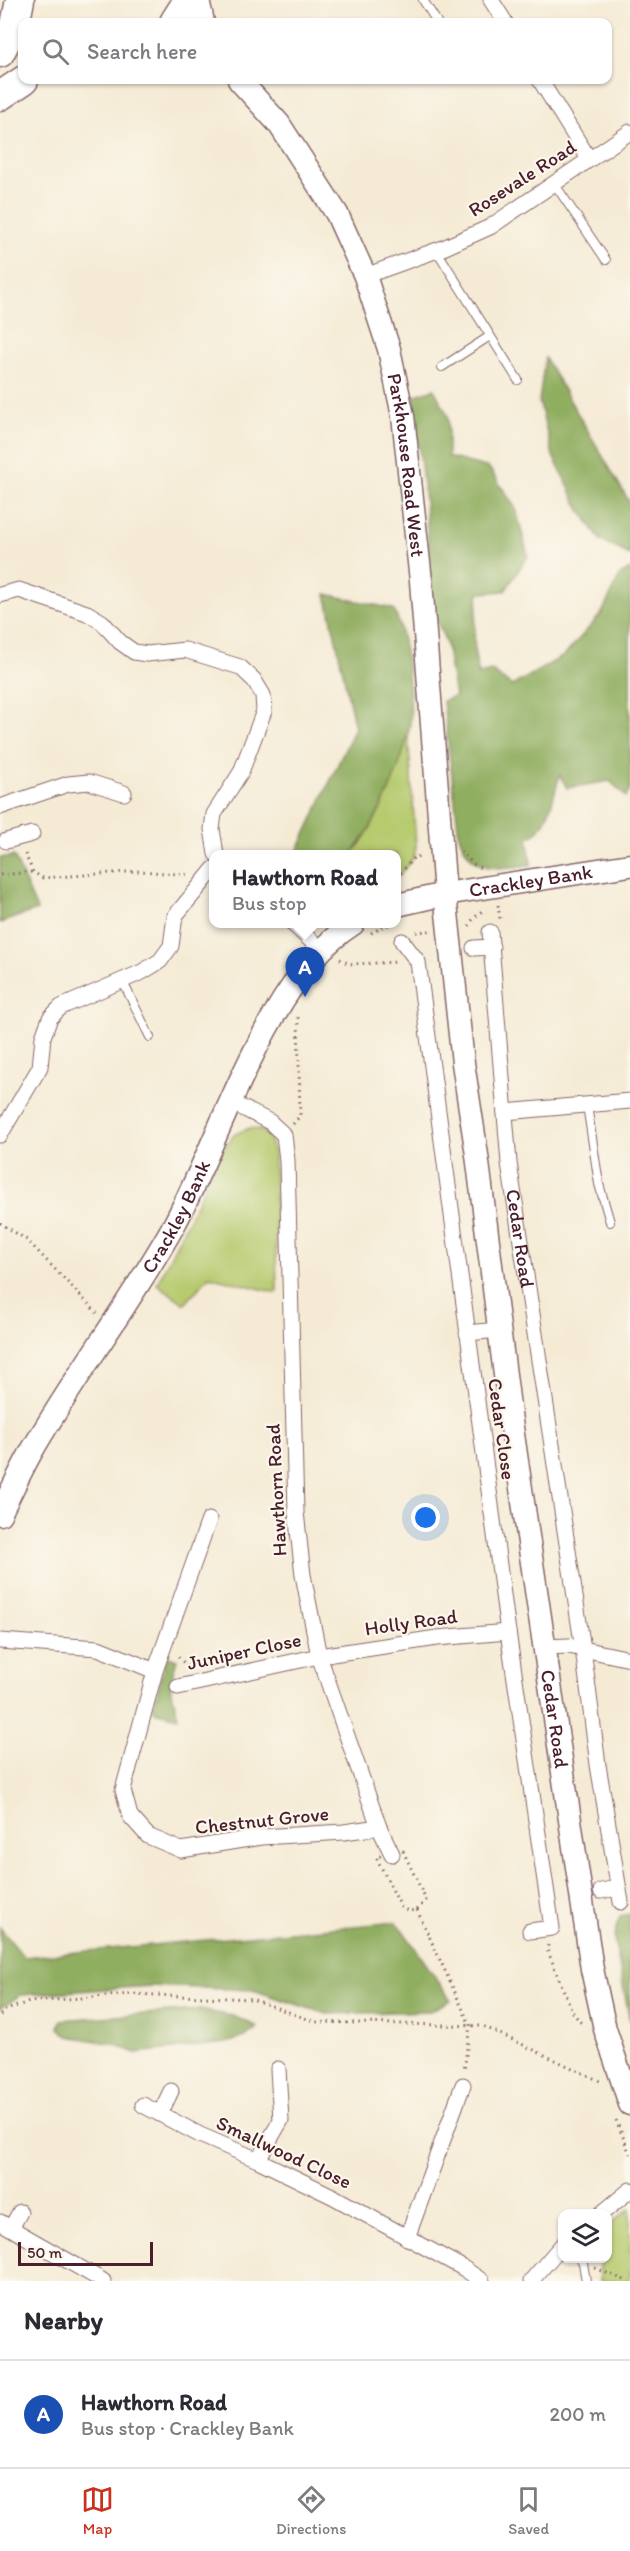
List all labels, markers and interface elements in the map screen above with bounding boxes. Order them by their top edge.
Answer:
search box [18,18,612,84]
icon: search [39,35,72,68]
text: Search here [87,38,197,65]
street label: Rosevale Road [464,134,580,222]
street label: Parkhouse Road West [382,371,430,558]
popup [209,850,401,928]
street label: Crackley Bank [467,859,595,902]
text: Hawthorn Road [232,864,378,891]
text: Bus stop [232,891,307,915]
pin: A [286,948,324,997]
street label: Crackley Bank [136,1156,216,1278]
street label: Cedar Road [501,1187,540,1289]
street label: Cedar Close [483,1377,521,1481]
street label: Hawthorn Road [261,1423,291,1557]
your location [411,1503,440,1532]
street label: Holly Road [363,1604,459,1640]
street label: Juniper Close [185,1627,303,1675]
street label: Cedar Road [536,1668,574,1770]
street label: Chestnut Grove [194,1801,330,1839]
street label: Smallwood Close [213,2110,355,2194]
map controls [558,2209,612,2263]
button: layers [558,2209,612,2263]
scale bar [18,2239,153,2266]
text: 50 m [27,2243,62,2262]
text: Nearby [24,2304,103,2336]
text: Hawthorn Road [81,2389,227,2416]
text: A [37,2402,50,2426]
text: 200 m [550,2402,606,2426]
text: Bus stop · Crackley Bank [81,2416,294,2440]
tab: Map [81,2483,114,2538]
tab: Directions [276,2483,346,2538]
tab: Saved [508,2483,549,2538]

